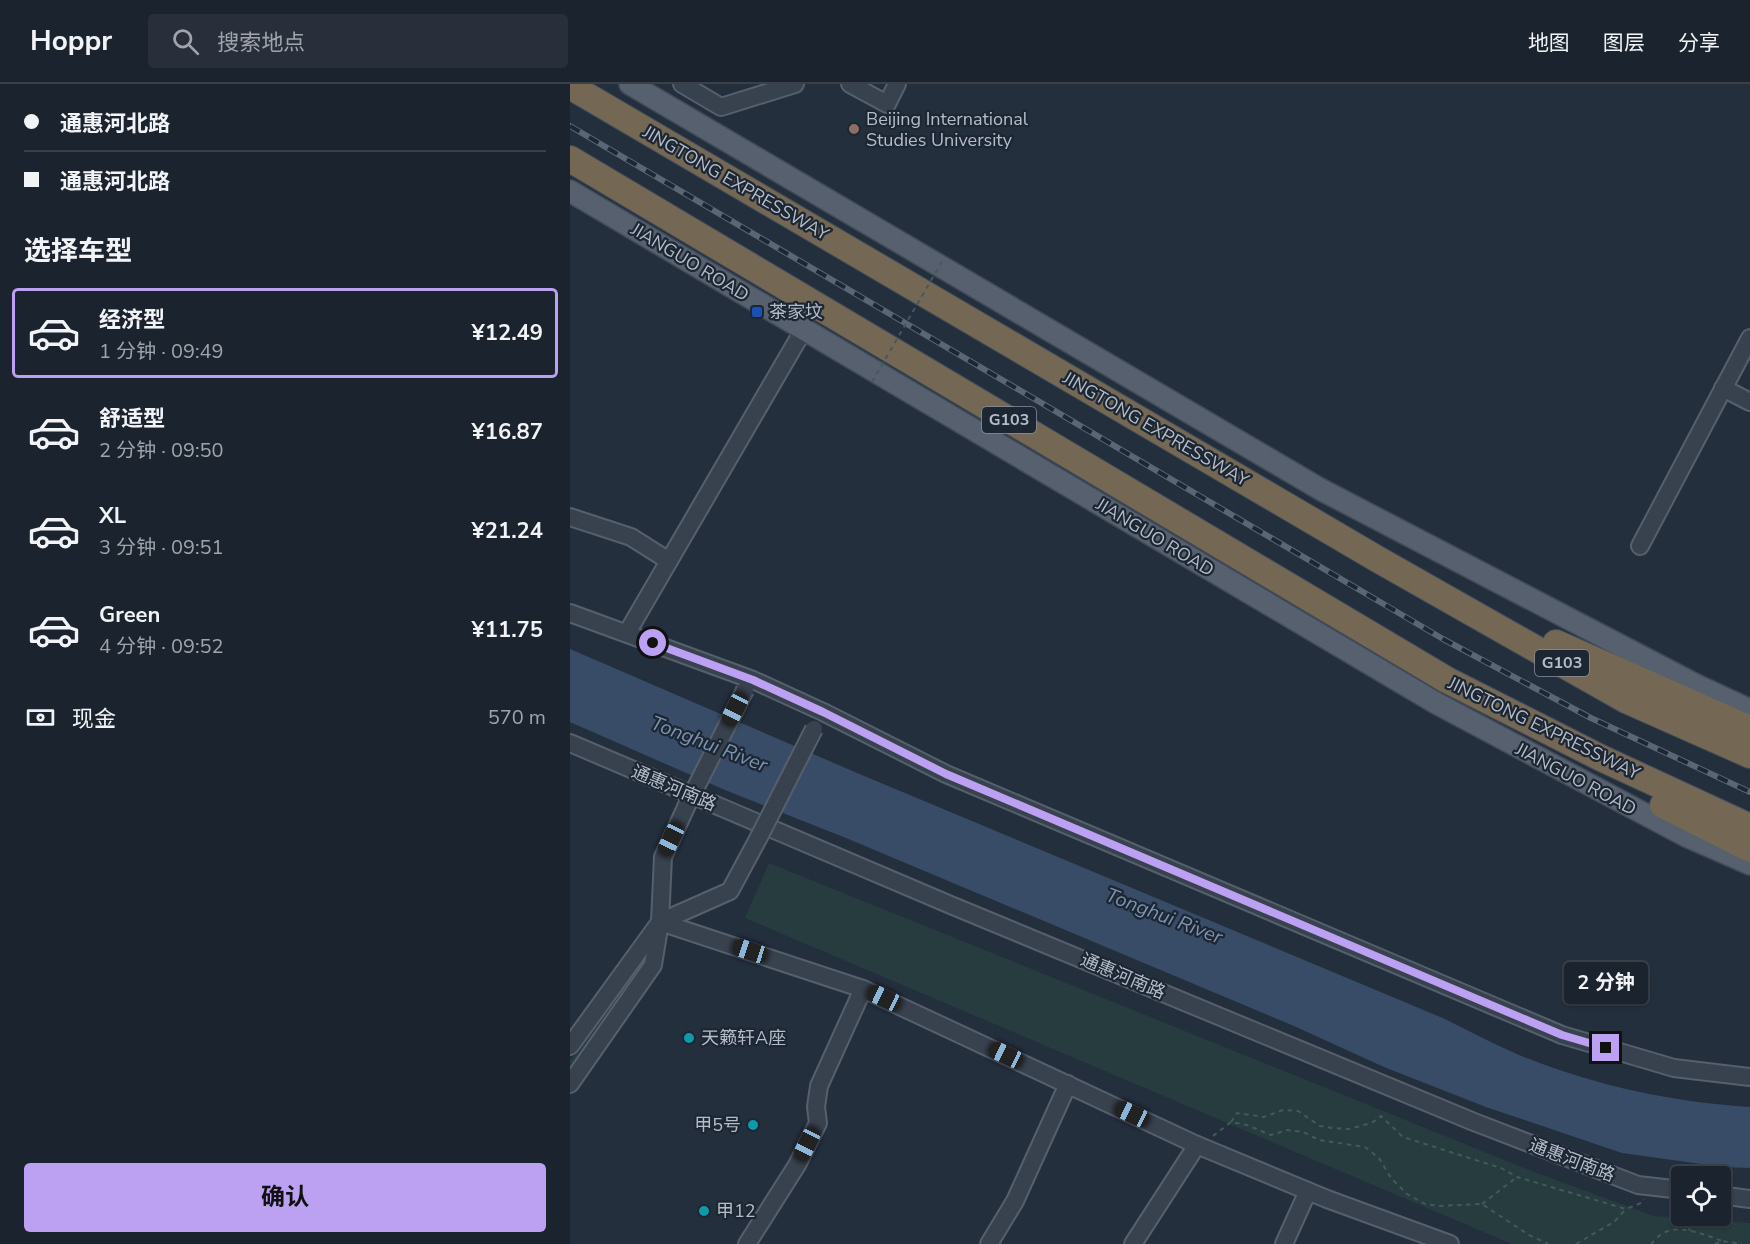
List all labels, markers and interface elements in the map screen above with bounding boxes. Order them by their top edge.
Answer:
search box [148,14,568,68]
text: Hoppr [30,22,112,60]
icon: search [169,25,202,58]
text: 搜索地点 [217,28,305,58]
text: 地图 [1528,29,1570,57]
text: 图层 [1603,29,1645,57]
text: 分享 [1678,29,1720,57]
place label: Beijing International Studies University [866,107,1029,152]
text: 通惠河北路 [60,109,170,139]
street label: JINGTONG EXPRESSWAY [638,119,833,246]
marker: Beijing International Studies University [847,122,861,136]
text: 通惠河北路 [60,167,170,197]
street label: JIANGUO ROAD [626,217,753,307]
text: 选择车型 [24,233,132,270]
place label: 茶家坟 [769,300,823,324]
text: 经济型 [99,305,165,335]
marker: 茶家坟 [750,305,764,319]
icon: car [27,306,81,360]
text: ¥12.49 [472,318,543,348]
text: 1 分钟 · 09:49 [99,338,224,365]
street label: JINGTONG EXPRESSWAY [1058,365,1253,492]
text: 舒适型 [99,404,165,434]
icon: car [27,405,81,459]
road number: G103 [982,407,1036,433]
text: ¥16.87 [472,417,543,447]
text: 2 分钟 · 09:50 [99,437,224,464]
street label: JIANGUO ROAD [1091,492,1218,582]
text: XL [99,501,126,531]
icon: car [27,504,81,558]
text: ¥21.24 [472,516,543,546]
text: 3 分钟 · 09:51 [99,534,224,561]
text: Green [99,600,160,630]
icon: car [27,603,81,657]
text: ¥11.75 [472,615,543,645]
route start [639,629,666,656]
text: 4 分钟 · 09:52 [99,633,224,660]
road number: G103 [1535,650,1589,676]
street label: JINGTONG EXPRESSWAY [1443,671,1644,785]
car [719,689,751,729]
icon: cash [24,701,57,734]
text: 现金 [72,704,116,734]
text: 570 m [488,704,546,731]
water label: Tonghui River [647,709,772,779]
street label: JIANGUO ROAD [1511,737,1641,821]
street label: 通惠河南路 [628,759,720,817]
car [655,819,687,859]
water label: Tonghui River [1102,881,1227,951]
car [730,937,770,965]
street label: 通惠河南路 [1077,947,1169,1005]
callout: 2 分钟 [1564,961,1648,1003]
text: 2 分钟 [1577,969,1635,996]
car [864,982,904,1014]
place label: 天籁轩A座 [701,1026,786,1050]
marker: 天籁轩A座 [682,1031,696,1045]
route end [1592,1034,1619,1061]
car [986,1039,1026,1071]
car [1112,1098,1152,1130]
place label: 甲5号 [694,1113,741,1137]
marker: 甲5号 [746,1118,760,1132]
car [791,1124,823,1164]
street label: 通惠河南路 [1526,1133,1618,1187]
button: 确认 [24,1163,546,1232]
map controls [1671,1166,1731,1226]
button: locate [1671,1166,1731,1226]
place label: 甲12 [716,1199,756,1223]
marker: 甲12 [697,1204,711,1218]

